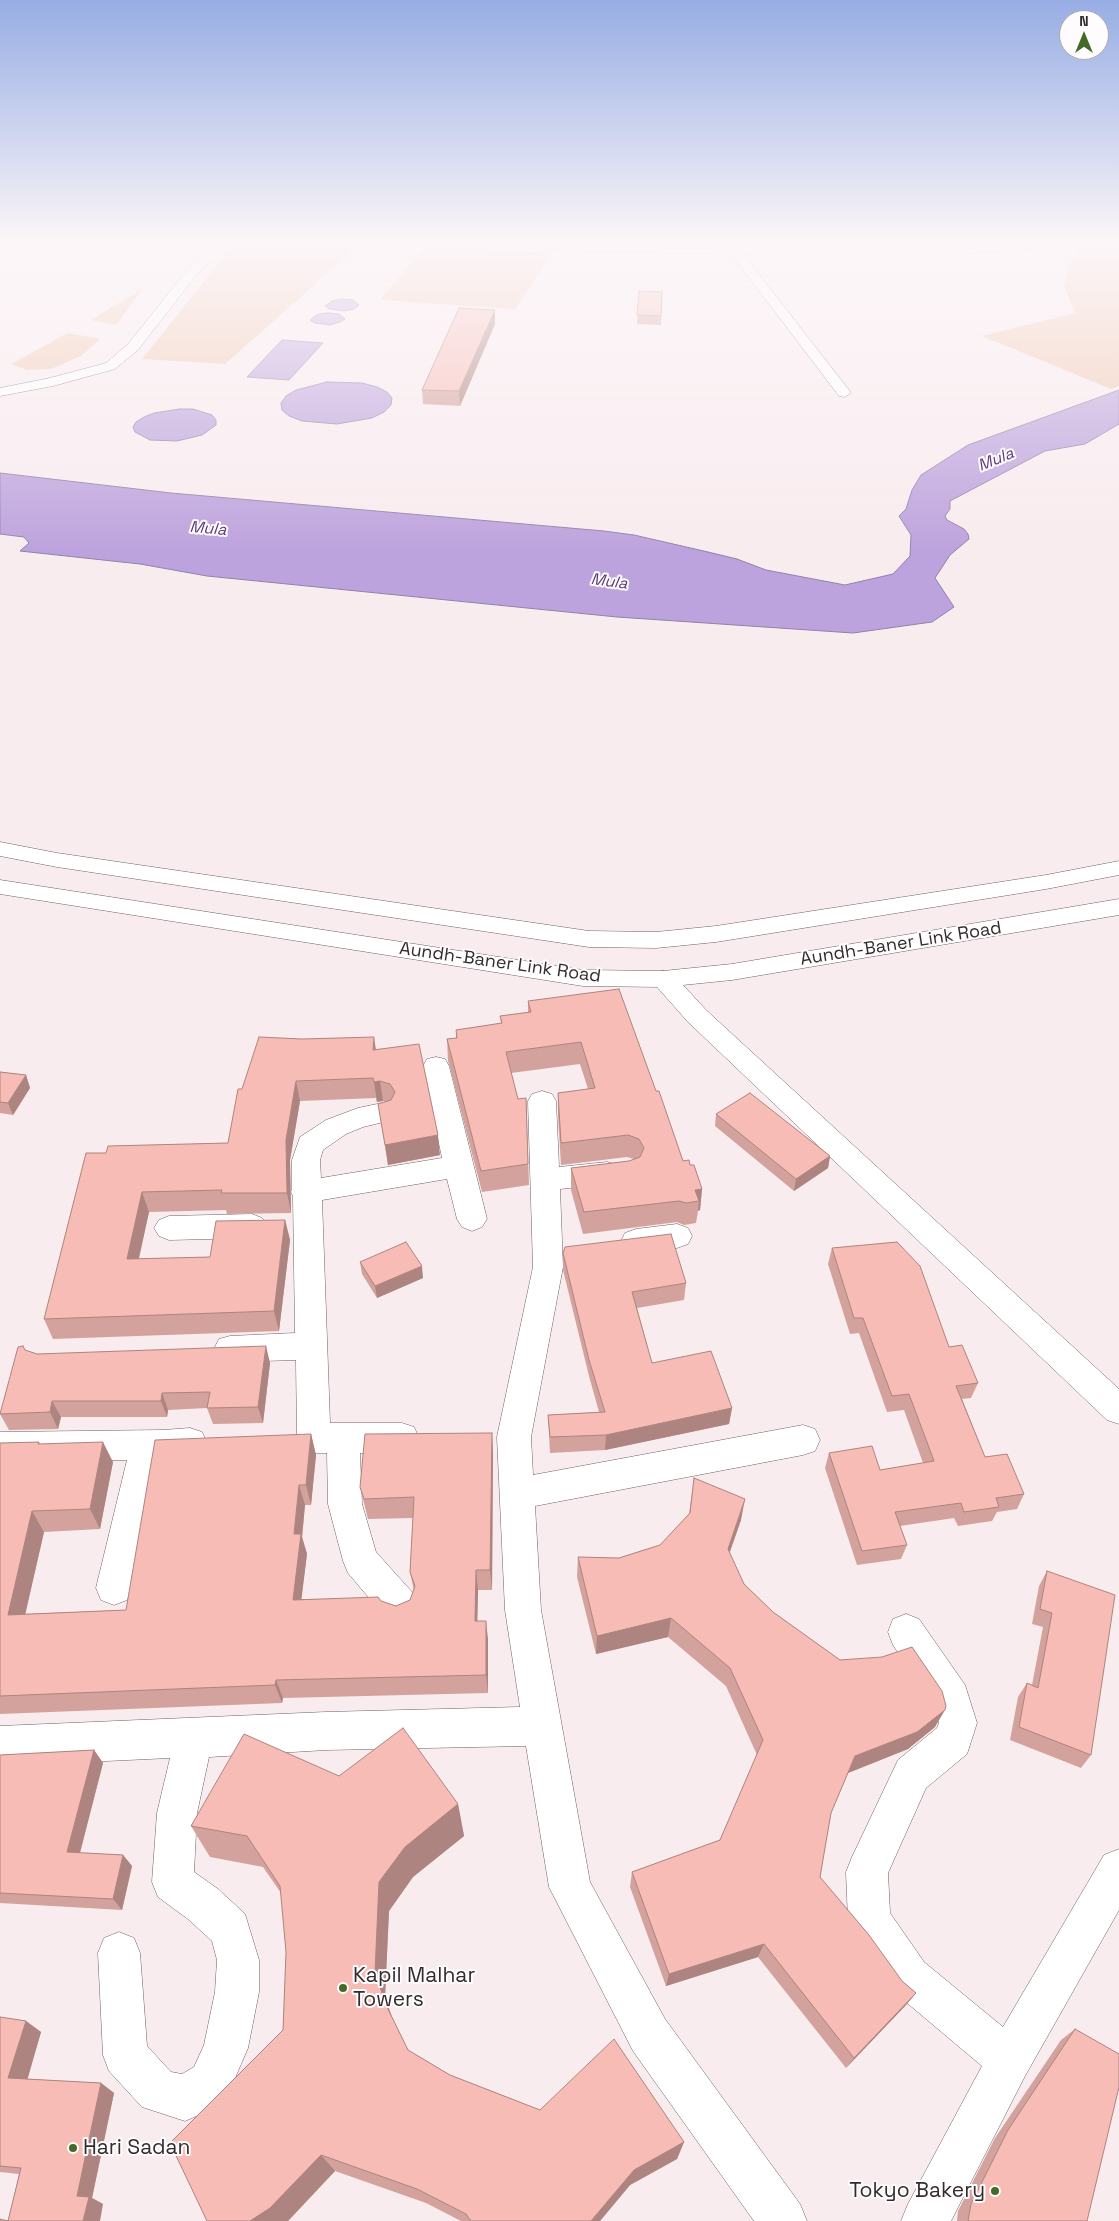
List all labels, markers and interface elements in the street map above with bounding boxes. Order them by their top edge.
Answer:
north arrow [1059,10,1109,60]
text: N [1079,12,1089,30]
water label: Mula [975,444,1017,476]
water label: Mula [189,518,227,540]
water label: Mula [589,570,629,594]
street label: Aundh-Baner Link Road [799,917,1003,971]
street label: Aundh-Baner Link Road [398,938,602,988]
place label: Kapil Malhar Towers [353,1963,475,2013]
marker: Kapil Malhar Towers [337,1982,349,1994]
place label: Hari Sadan [83,2135,190,2161]
marker: Hari Sadan [67,2142,79,2154]
place label: Tokyo Bakery [849,2178,985,2204]
marker: Tokyo Bakery [989,2185,1001,2197]

